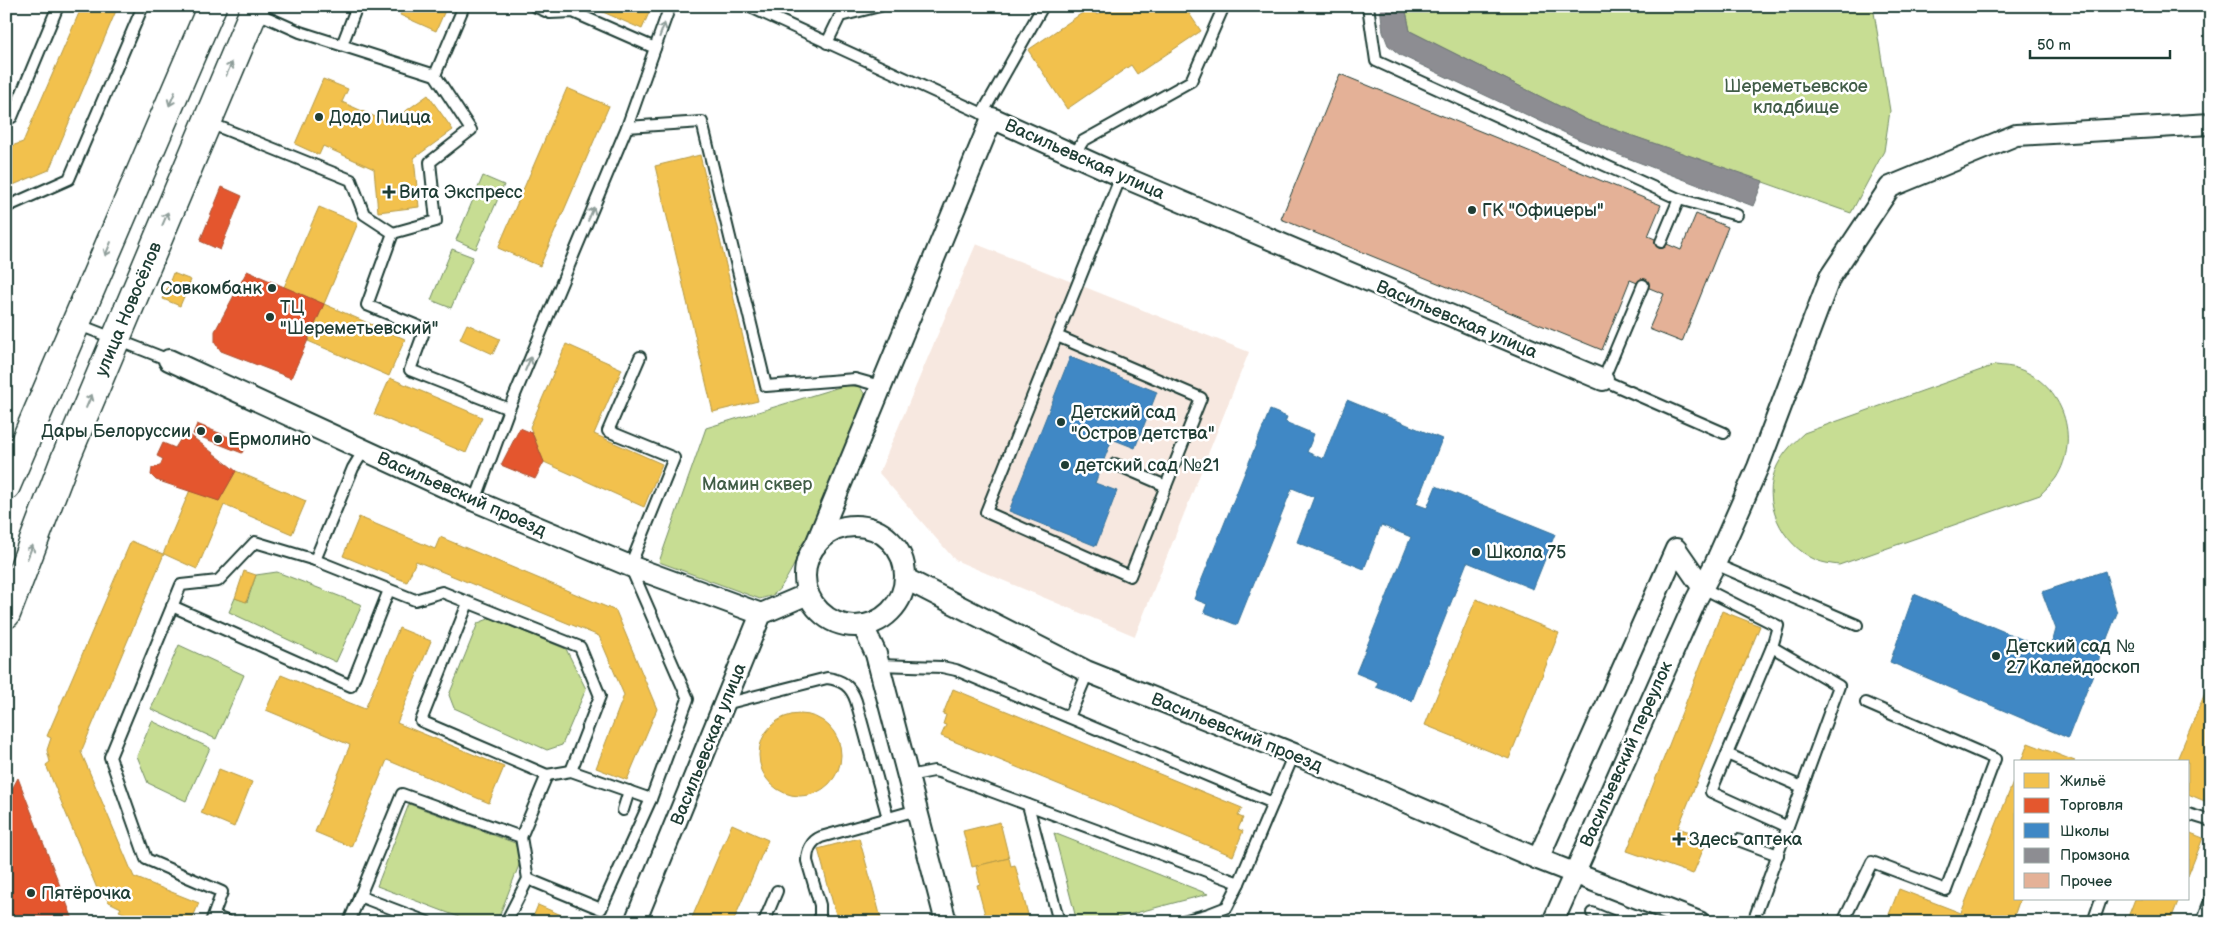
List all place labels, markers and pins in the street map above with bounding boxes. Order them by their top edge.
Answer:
place label: Додо Пицца [329,107,432,128]
marker: Додо Пицца [313,111,325,123]
place label: Вита Экспресс [399,182,523,203]
marker: Вита Экспресс [383,186,395,198]
place label: ГК "Офицеры" [1482,200,1604,221]
marker: ГК "Офицеры" [1466,204,1478,216]
place label: Совкомбанк [160,278,262,299]
marker: Совкомбанк [266,282,278,294]
place label: ТЦ "Шереметьевский" [280,297,438,339]
marker: ТЦ "Шереметьевский" [264,311,276,323]
place label: Детский сад "Остров детства" [1071,402,1215,444]
marker: Детский сад "Остров детства" [1055,416,1067,428]
place label: Дары Белоруссии [41,421,191,442]
marker: Дары Белоруссии [195,425,207,437]
place label: Ермолино [228,429,311,450]
marker: Ермолино [212,433,224,445]
place label: детский сад №21 [1075,455,1219,476]
marker: детский сад №21 [1059,459,1071,471]
place label: Школа 75 [1486,542,1566,563]
marker: Школа 75 [1470,546,1482,558]
place label: Детский сад № 27 Калейдоскоп [2006,636,2140,678]
marker: Детский сад № 27 Калейдоскоп [1990,650,2002,662]
place label: Здесь аптека [1689,829,1803,850]
marker: Здесь аптека [1673,833,1685,845]
place label: Пятёрочка [41,883,132,904]
marker: Пятёрочка [25,887,37,899]

